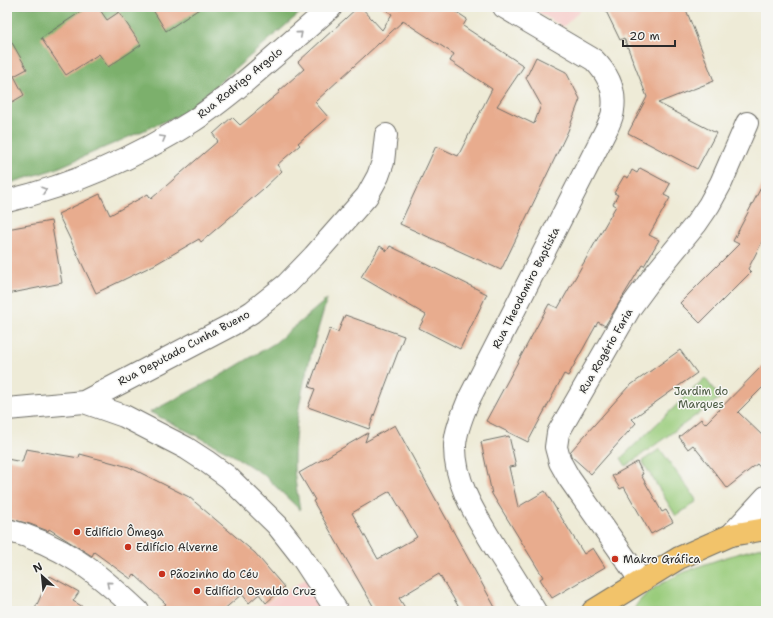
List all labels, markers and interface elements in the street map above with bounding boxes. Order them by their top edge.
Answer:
scale bar [623,22,675,48]
text: 20 m [629,28,660,44]
one-way arrow [295,32,302,39]
street label: Rua Rodrigo Argolo [194,44,286,122]
one-way arrow [159,136,166,143]
one-way arrow [41,186,48,195]
street label: Rua Theodomiro Baptista [489,225,563,351]
street label: Rua Rogério Faria [576,306,637,396]
street label: Rua Deputado Cunha Bueno [115,307,253,389]
park label: Jardim do Marques [674,384,729,412]
place label: Edifício Ômega [85,524,164,540]
marker: Edifício Ômega [72,527,82,537]
place label: Edifício Alverne [136,540,218,555]
marker: Edifício Alverne [123,542,133,552]
place label: Makro Gráfica [623,552,701,567]
marker: Makro Gráfica [610,554,620,564]
north arrow [22,556,62,596]
text: N [30,559,45,576]
place label: Pãozinho do Céu [170,567,258,582]
marker: Pãozinho do Céu [157,569,167,579]
one-way arrow [107,582,114,589]
place label: Edifício Osvaldo Cruz [205,584,317,599]
marker: Edifício Osvaldo Cruz [192,586,202,596]

